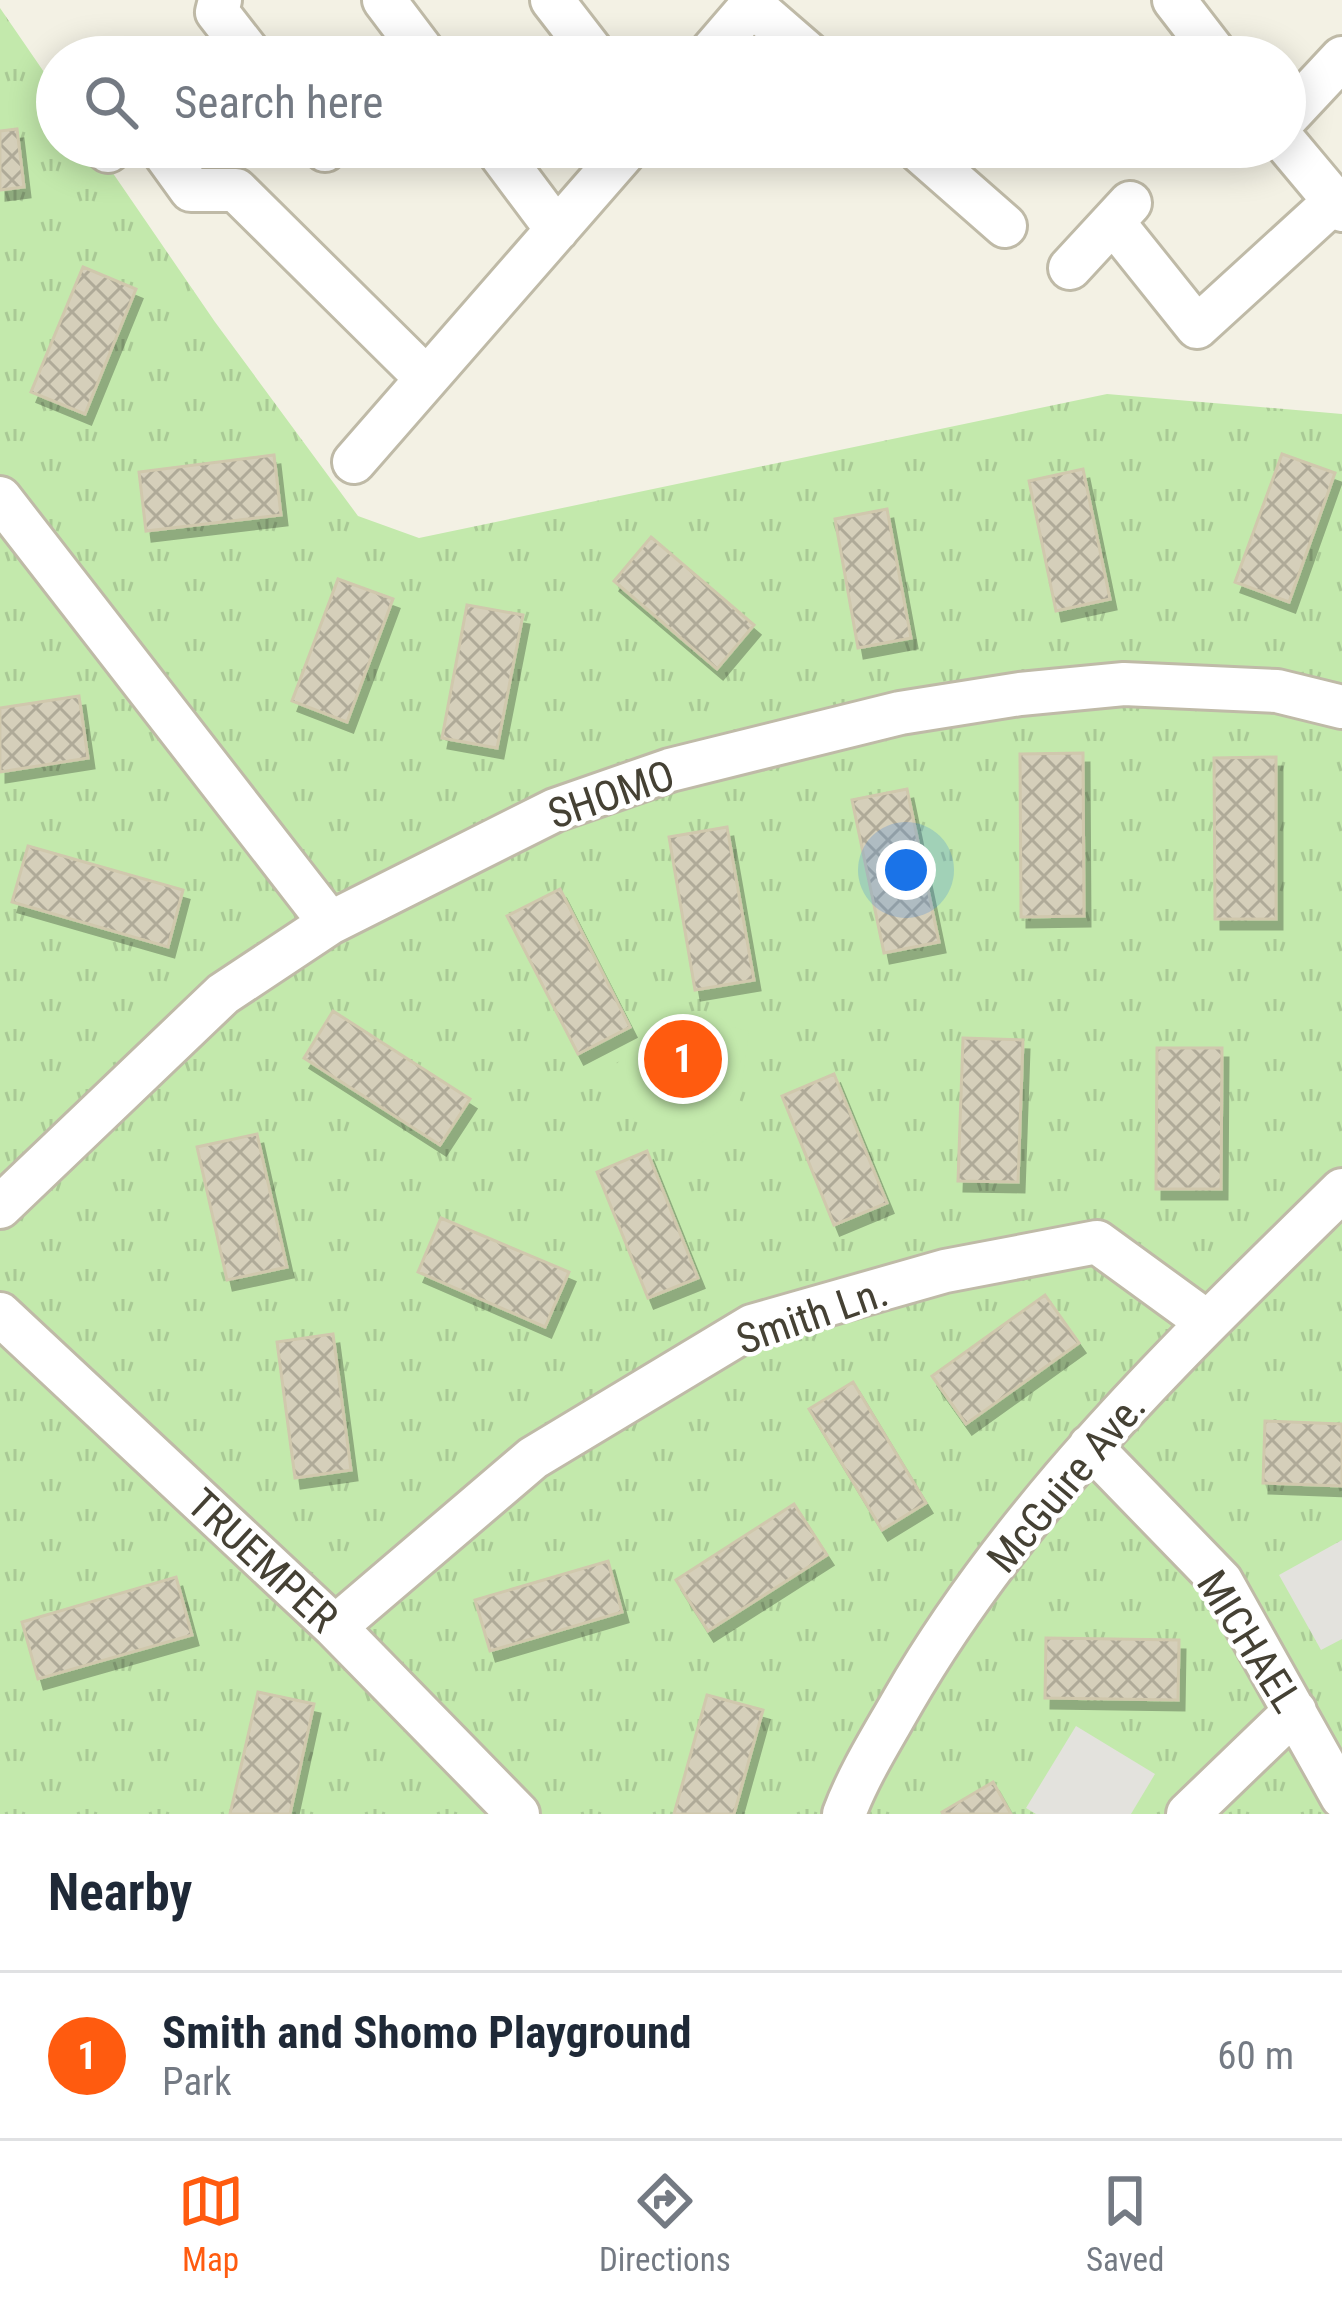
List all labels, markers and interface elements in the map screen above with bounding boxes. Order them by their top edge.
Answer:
search box [36,36,1306,168]
icon: search [78,69,144,135]
text: Search here [174,76,383,129]
street label: SHOMO [542,750,681,839]
your location [876,840,936,900]
pin: 1 [644,1014,722,1104]
street label: Smith Ln. [730,1267,894,1364]
street label: McGuire Ave. [977,1383,1156,1582]
street label: TRUEMPER [178,1479,348,1642]
street label: MICHAEL [1187,1561,1312,1721]
text: Nearby [48,1863,192,1922]
text: Smith and Shomo Playground [162,2006,692,2059]
text: 1 [77,2033,97,2079]
text: 60 m [1217,2033,1294,2079]
text: Park [162,2059,232,2105]
tab: Map [178,2168,244,2279]
tab: Directions [599,2168,731,2279]
tab: Saved [1086,2168,1164,2279]

